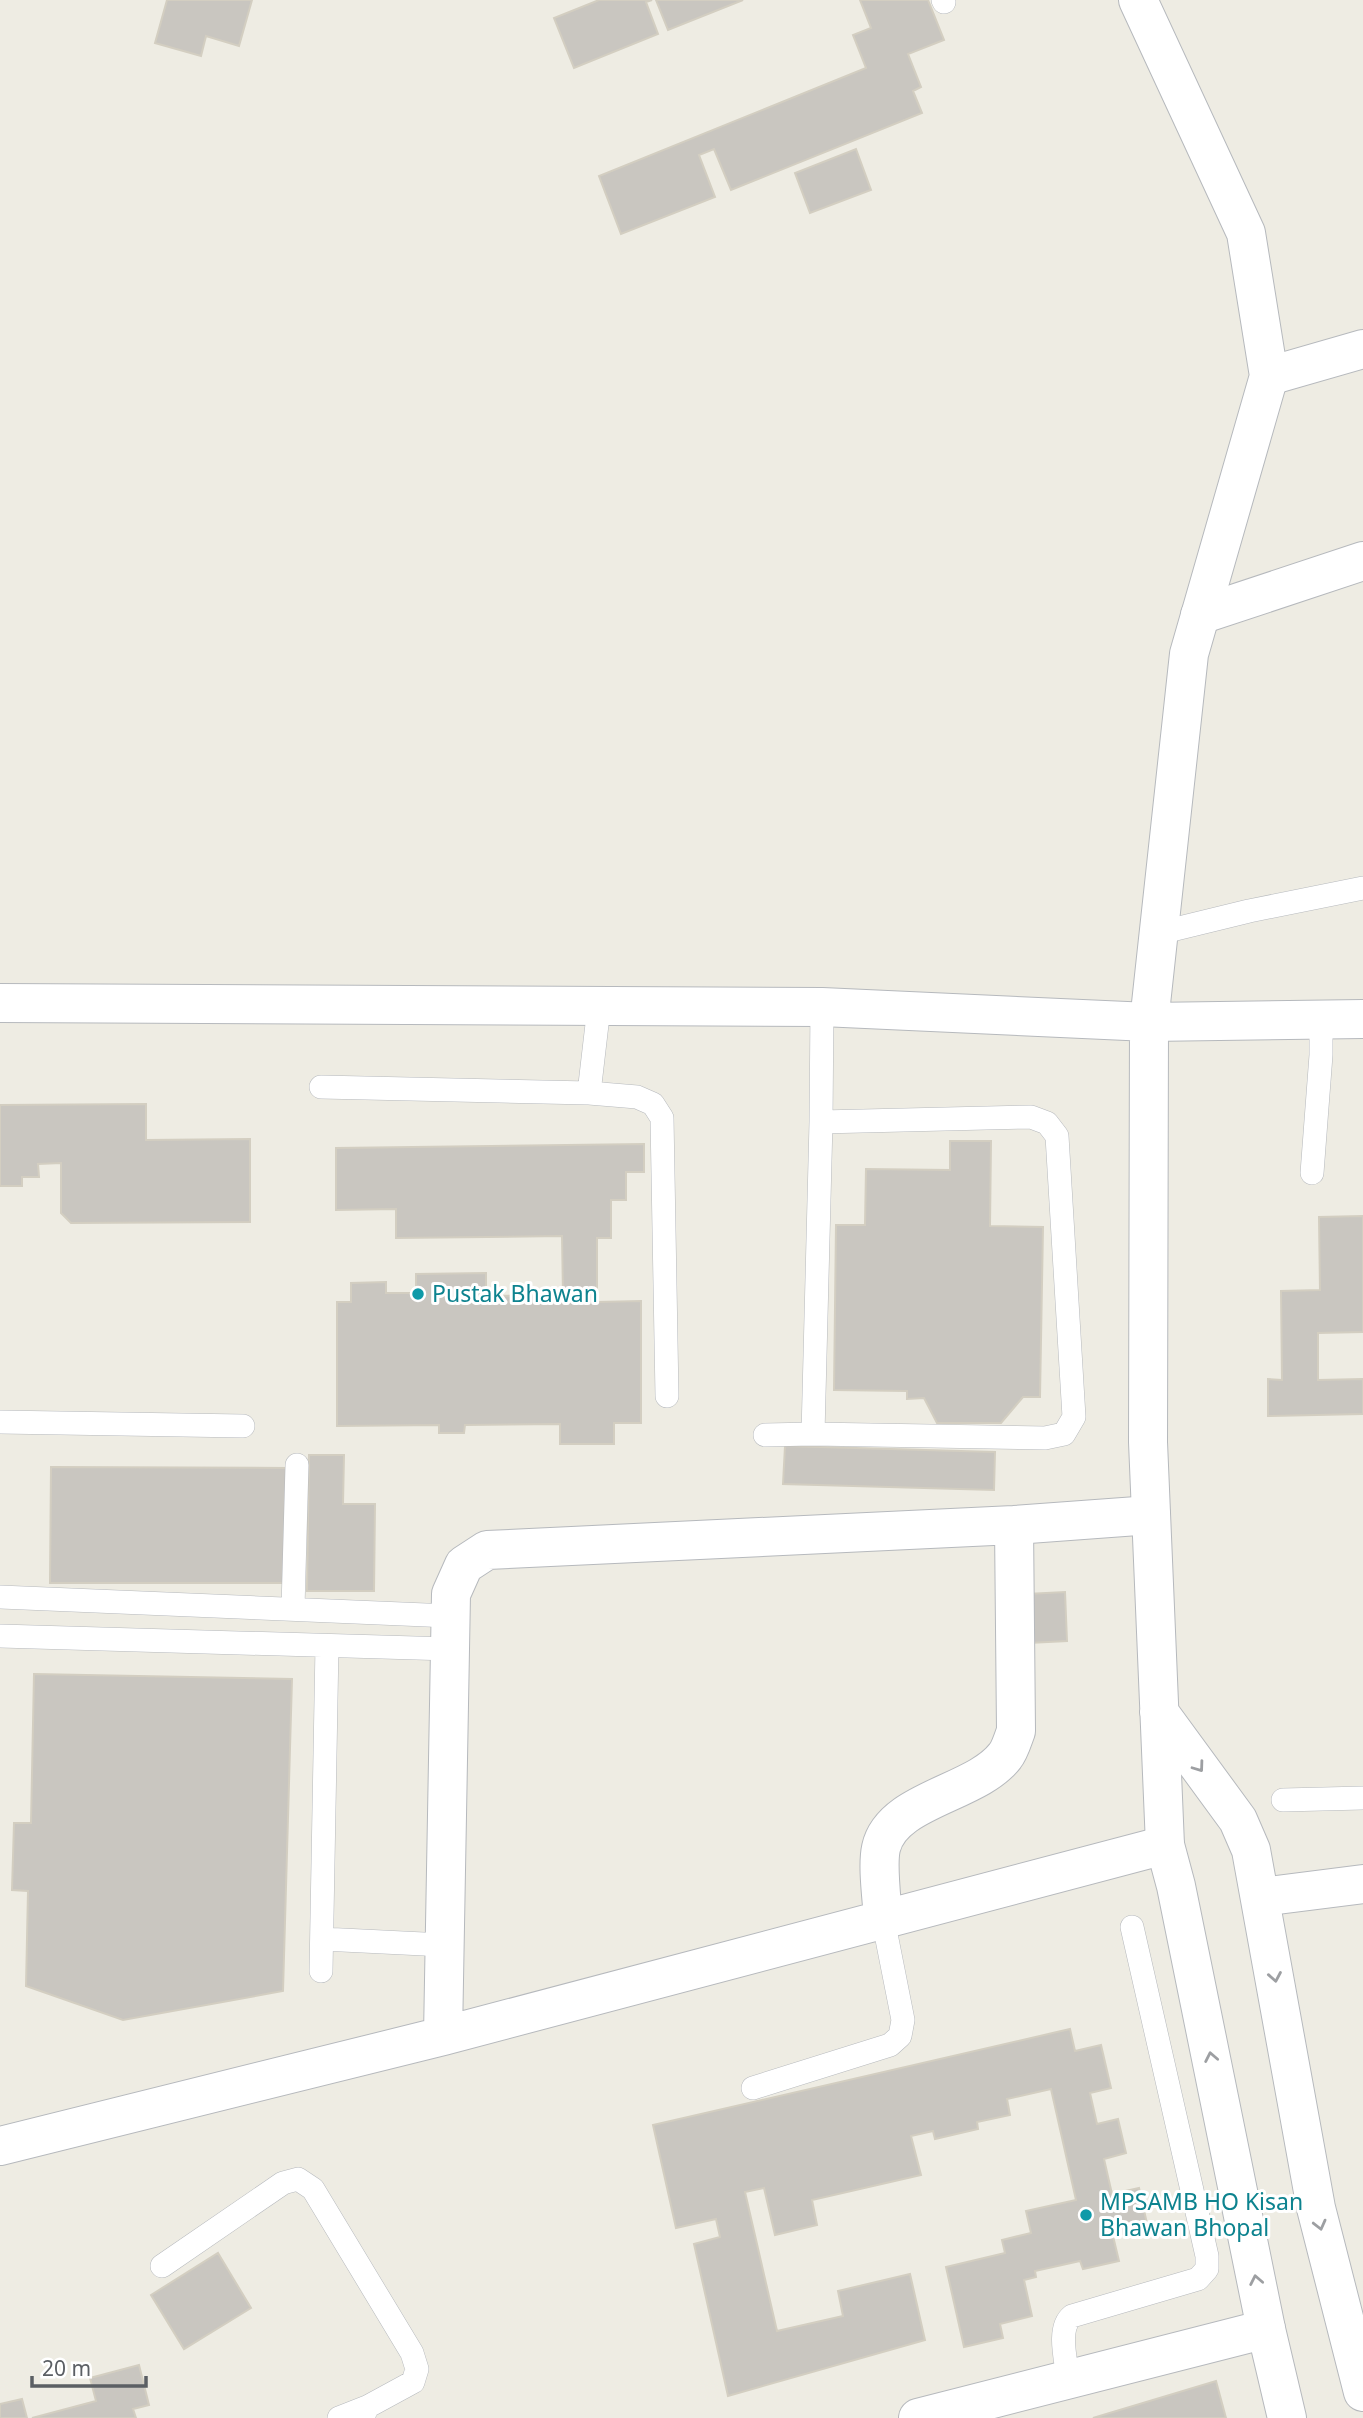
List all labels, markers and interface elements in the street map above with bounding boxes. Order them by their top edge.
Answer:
place label: Pustak Bhawan [432,1277,598,1309]
marker: Pustak Bhawan [410,1286,426,1302]
one-way arrow [1191,1759,1204,1772]
one-way arrow [1266,1971,1281,1983]
one-way arrow [1204,2051,1219,2063]
place label: MPSAMB HO Kisan Bhawan Bhopal [1100,2185,1303,2243]
marker: MPSAMB HO Kisan Bhawan Bhopal [1078,2207,1094,2223]
one-way arrow [1312,2219,1326,2231]
one-way arrow [1249,2274,1264,2286]
scale bar [32,2344,145,2388]
text: 20 m [42,2354,91,2382]

